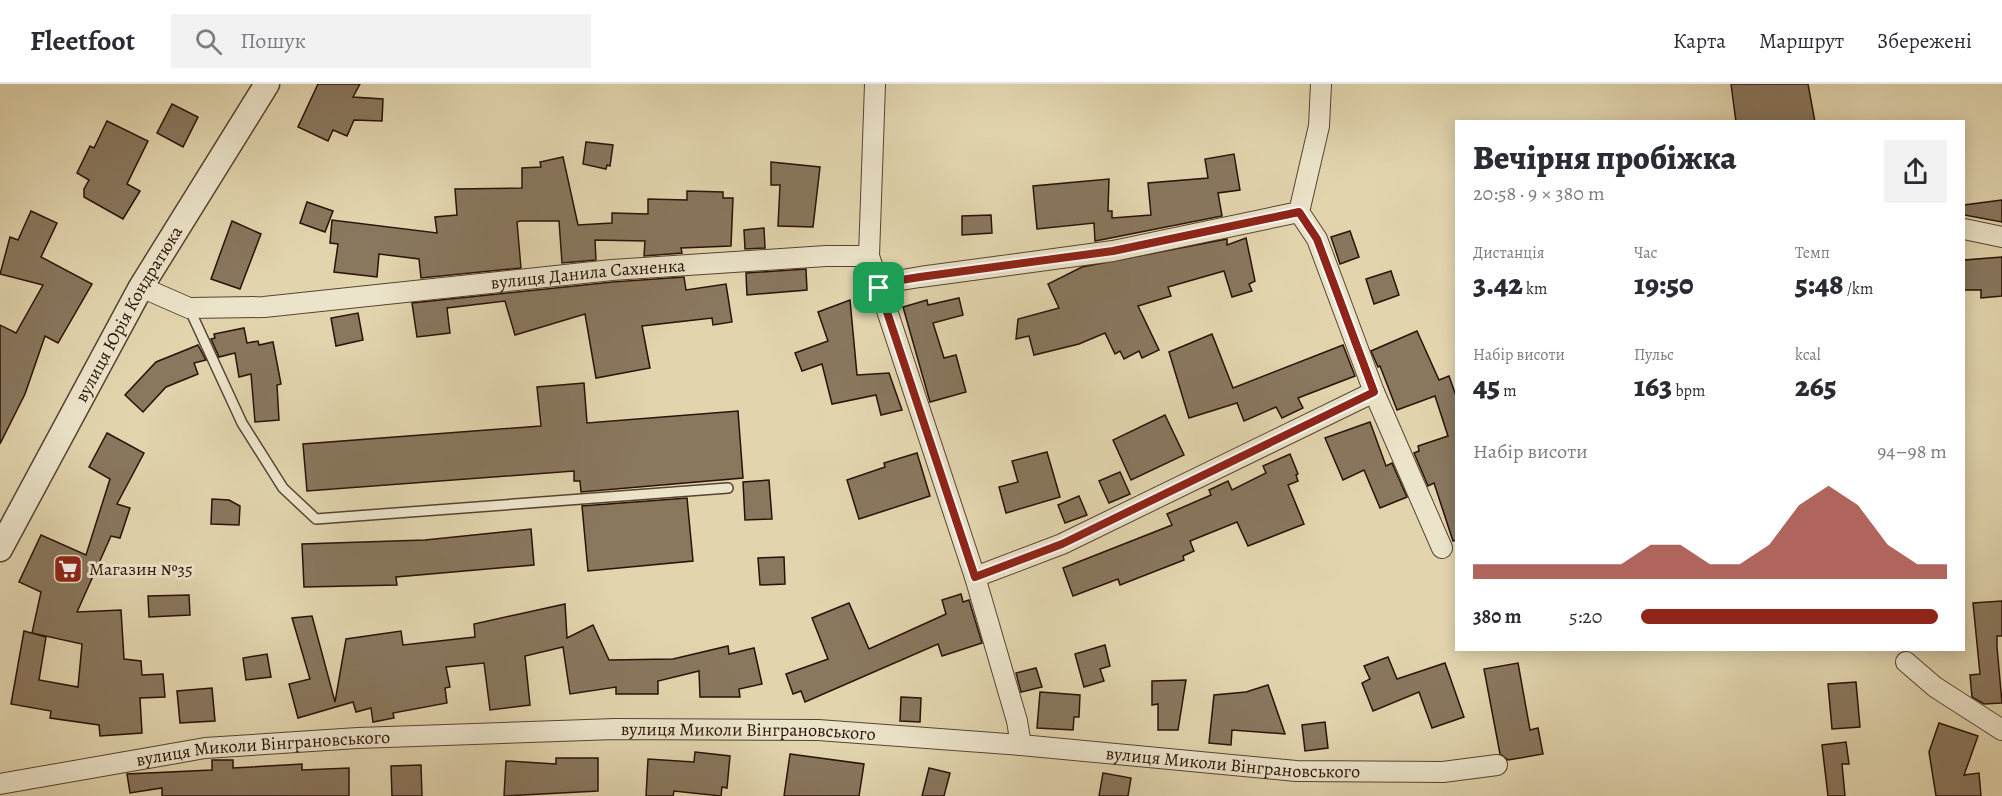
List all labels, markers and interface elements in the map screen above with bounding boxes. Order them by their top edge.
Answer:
search box [171,14,591,68]
text: Fleetfoot [30,22,135,60]
icon: search [192,25,225,58]
text: Пошук [240,26,306,56]
text: Карта [1673,27,1726,55]
text: Маршрут [1759,27,1844,55]
text: Збережені [1877,27,1972,55]
text: Вечірня пробіжка [1473,135,1736,180]
button: share [1884,140,1947,203]
text: 20:58 · 9 × 380 m [1473,180,1605,207]
street label: вулиця Юрія Кондратюка [69,221,188,406]
text: Дистанція [1473,242,1544,264]
text: Час [1634,242,1658,264]
text: Темп [1795,242,1830,264]
street label: вулиця Данила Сахненка [489,253,687,295]
pin [853,262,904,313]
text: 3.42 [1473,264,1523,304]
text: 19:50 [1634,264,1694,304]
text: 5:48 [1795,264,1844,304]
icon: arrive [862,271,895,304]
text: km [1523,278,1547,300]
text: /km [1844,278,1873,300]
text: Набір висоти [1473,344,1565,366]
text: Пульс [1634,344,1674,366]
text: kcal [1795,344,1821,366]
text: 45 [1473,366,1500,406]
text: 163 [1634,366,1672,406]
text: 265 [1795,366,1837,406]
text: m [1500,380,1517,402]
text: bpm [1672,380,1705,402]
text: Набір висоти [1473,438,1588,465]
text: 94–98 m [1877,438,1947,465]
supermarket icon: Магазин №35 [52,553,84,585]
place label: Магазин №35 [89,557,193,581]
text: 380 m [1473,603,1522,630]
text: 5:20 [1569,603,1603,630]
street label: вулиця Миколи Вінграновського [621,717,877,746]
street label: вулиця Миколи Вінграновського [134,725,391,772]
street label: вулиця Миколи Вінграновського [1105,741,1360,783]

